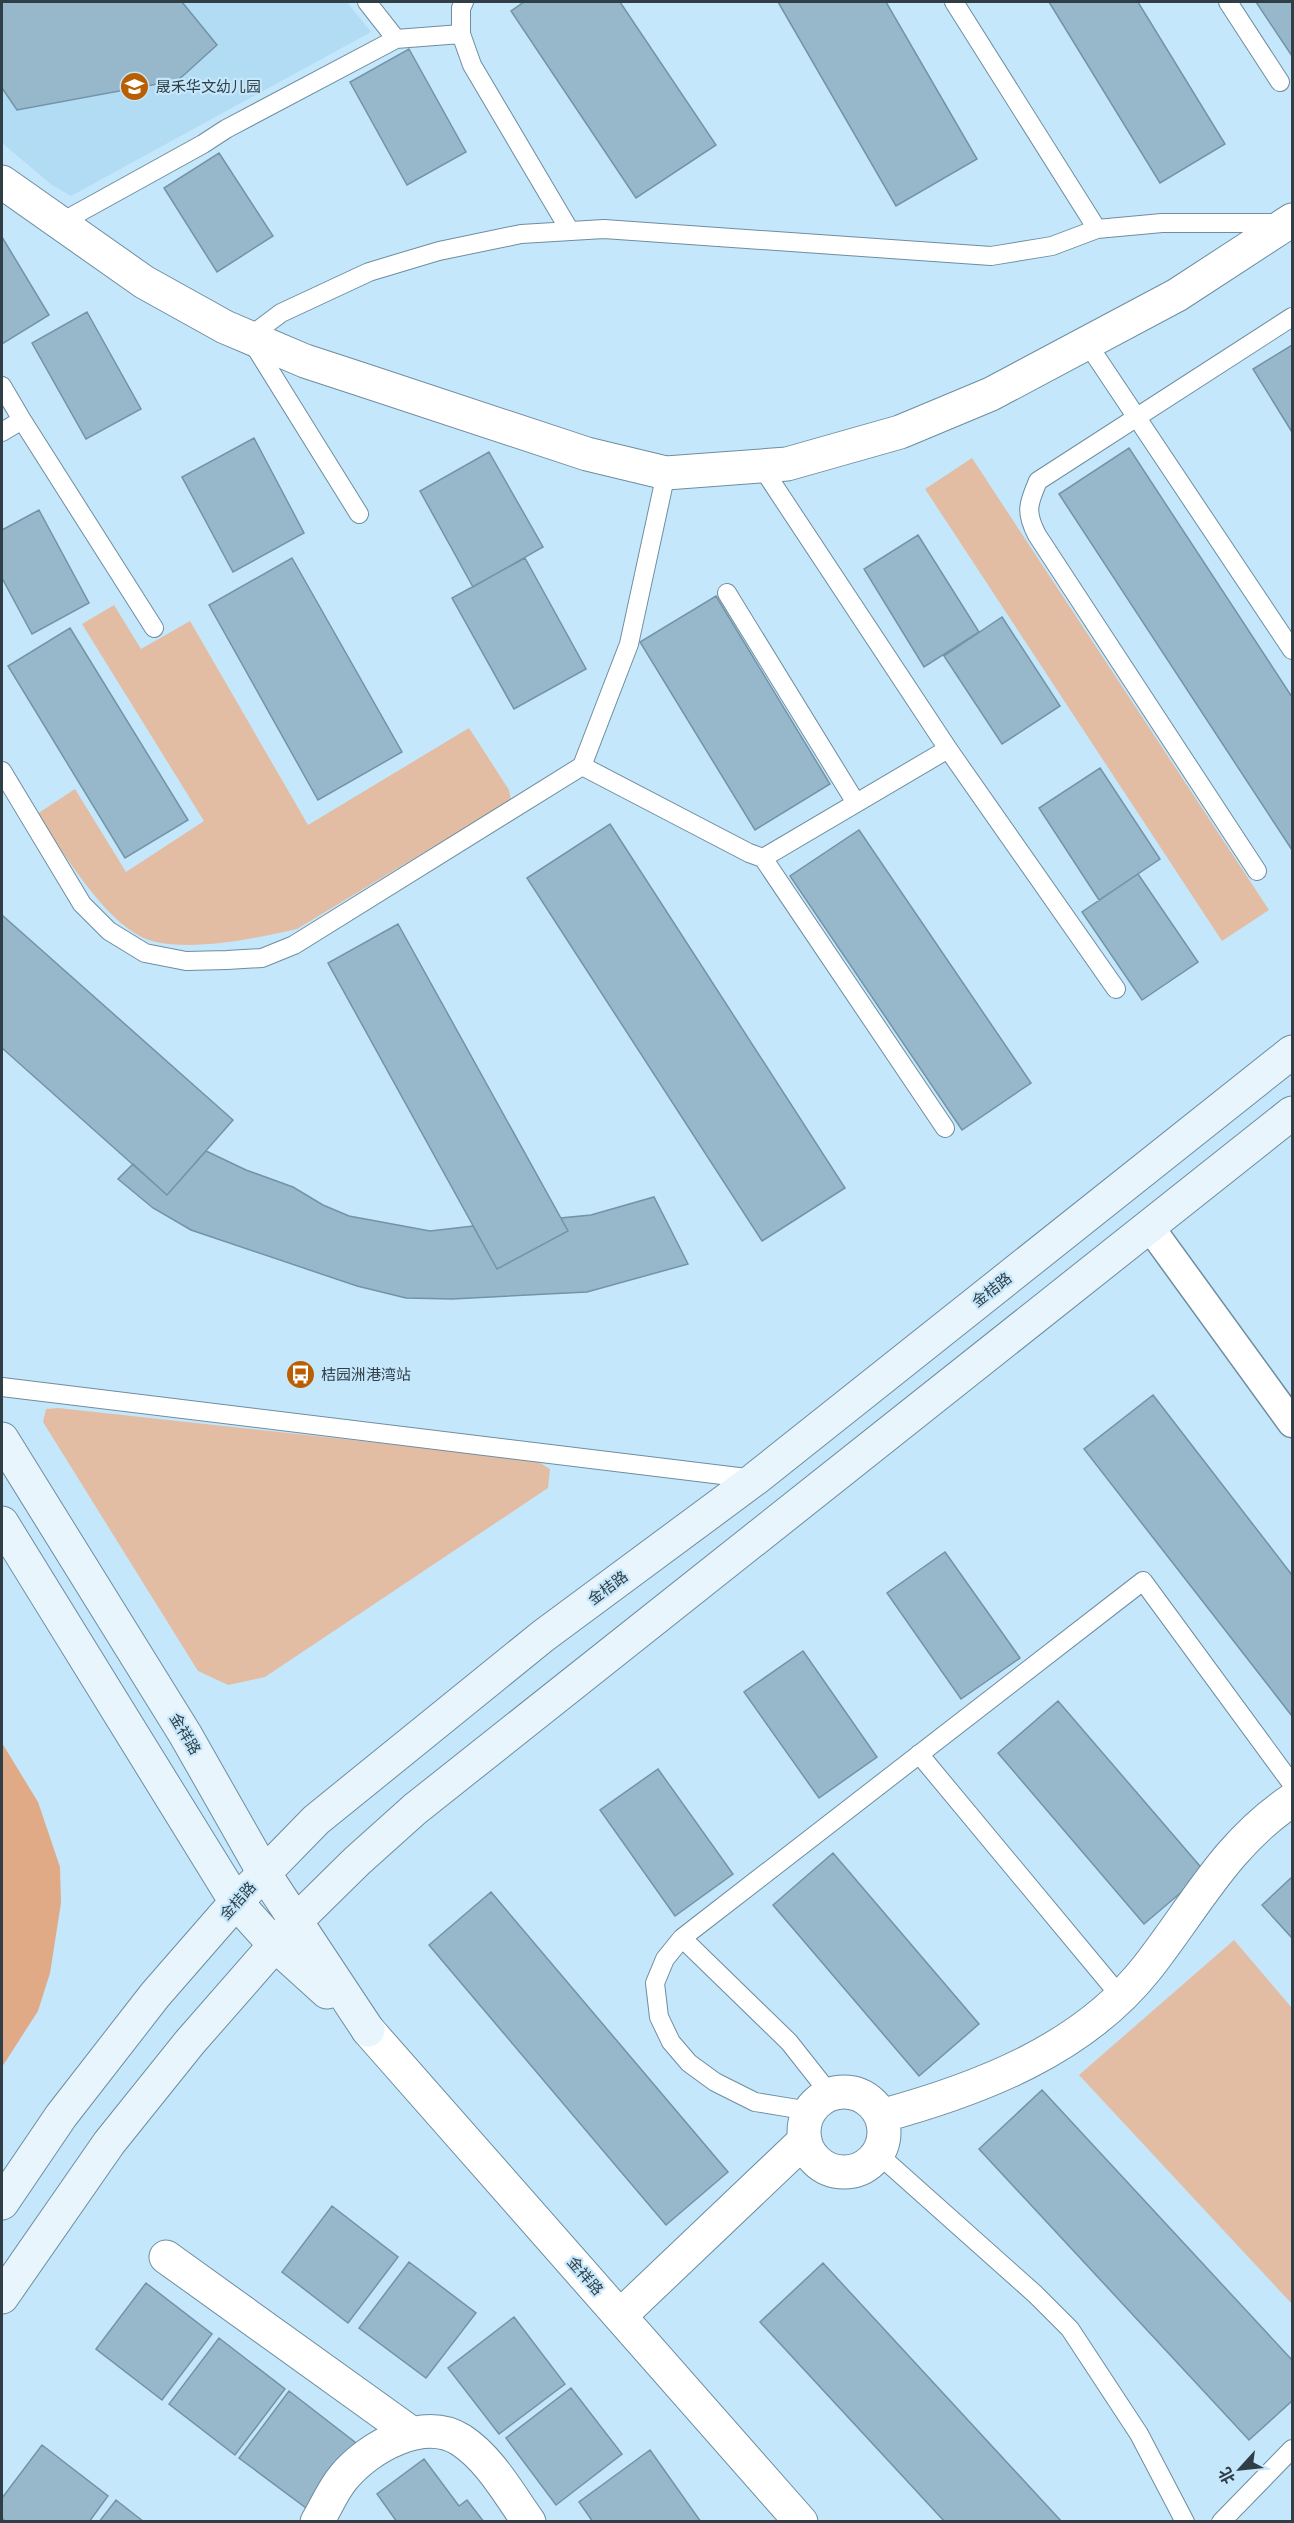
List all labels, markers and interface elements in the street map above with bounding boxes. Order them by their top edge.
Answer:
school or university icon: 晟禾华文幼儿园 [119,71,151,103]
place label: 晟禾华文幼儿园 [156,78,261,96]
street label: 金桔路 [969,1269,1015,1311]
bus stop icon: 桔园洲港湾站 [284,1359,316,1391]
place label: 桔园洲港湾站 [321,1366,411,1384]
street label: 金桔路 [585,1567,631,1609]
street label: 金祥路 [166,1710,204,1758]
street label: 金桔路 [216,1878,260,1924]
street label: 金祥路 [563,2253,607,2299]
north arrow [1210,2439,1270,2499]
text: 北 [1215,2464,1240,2487]

